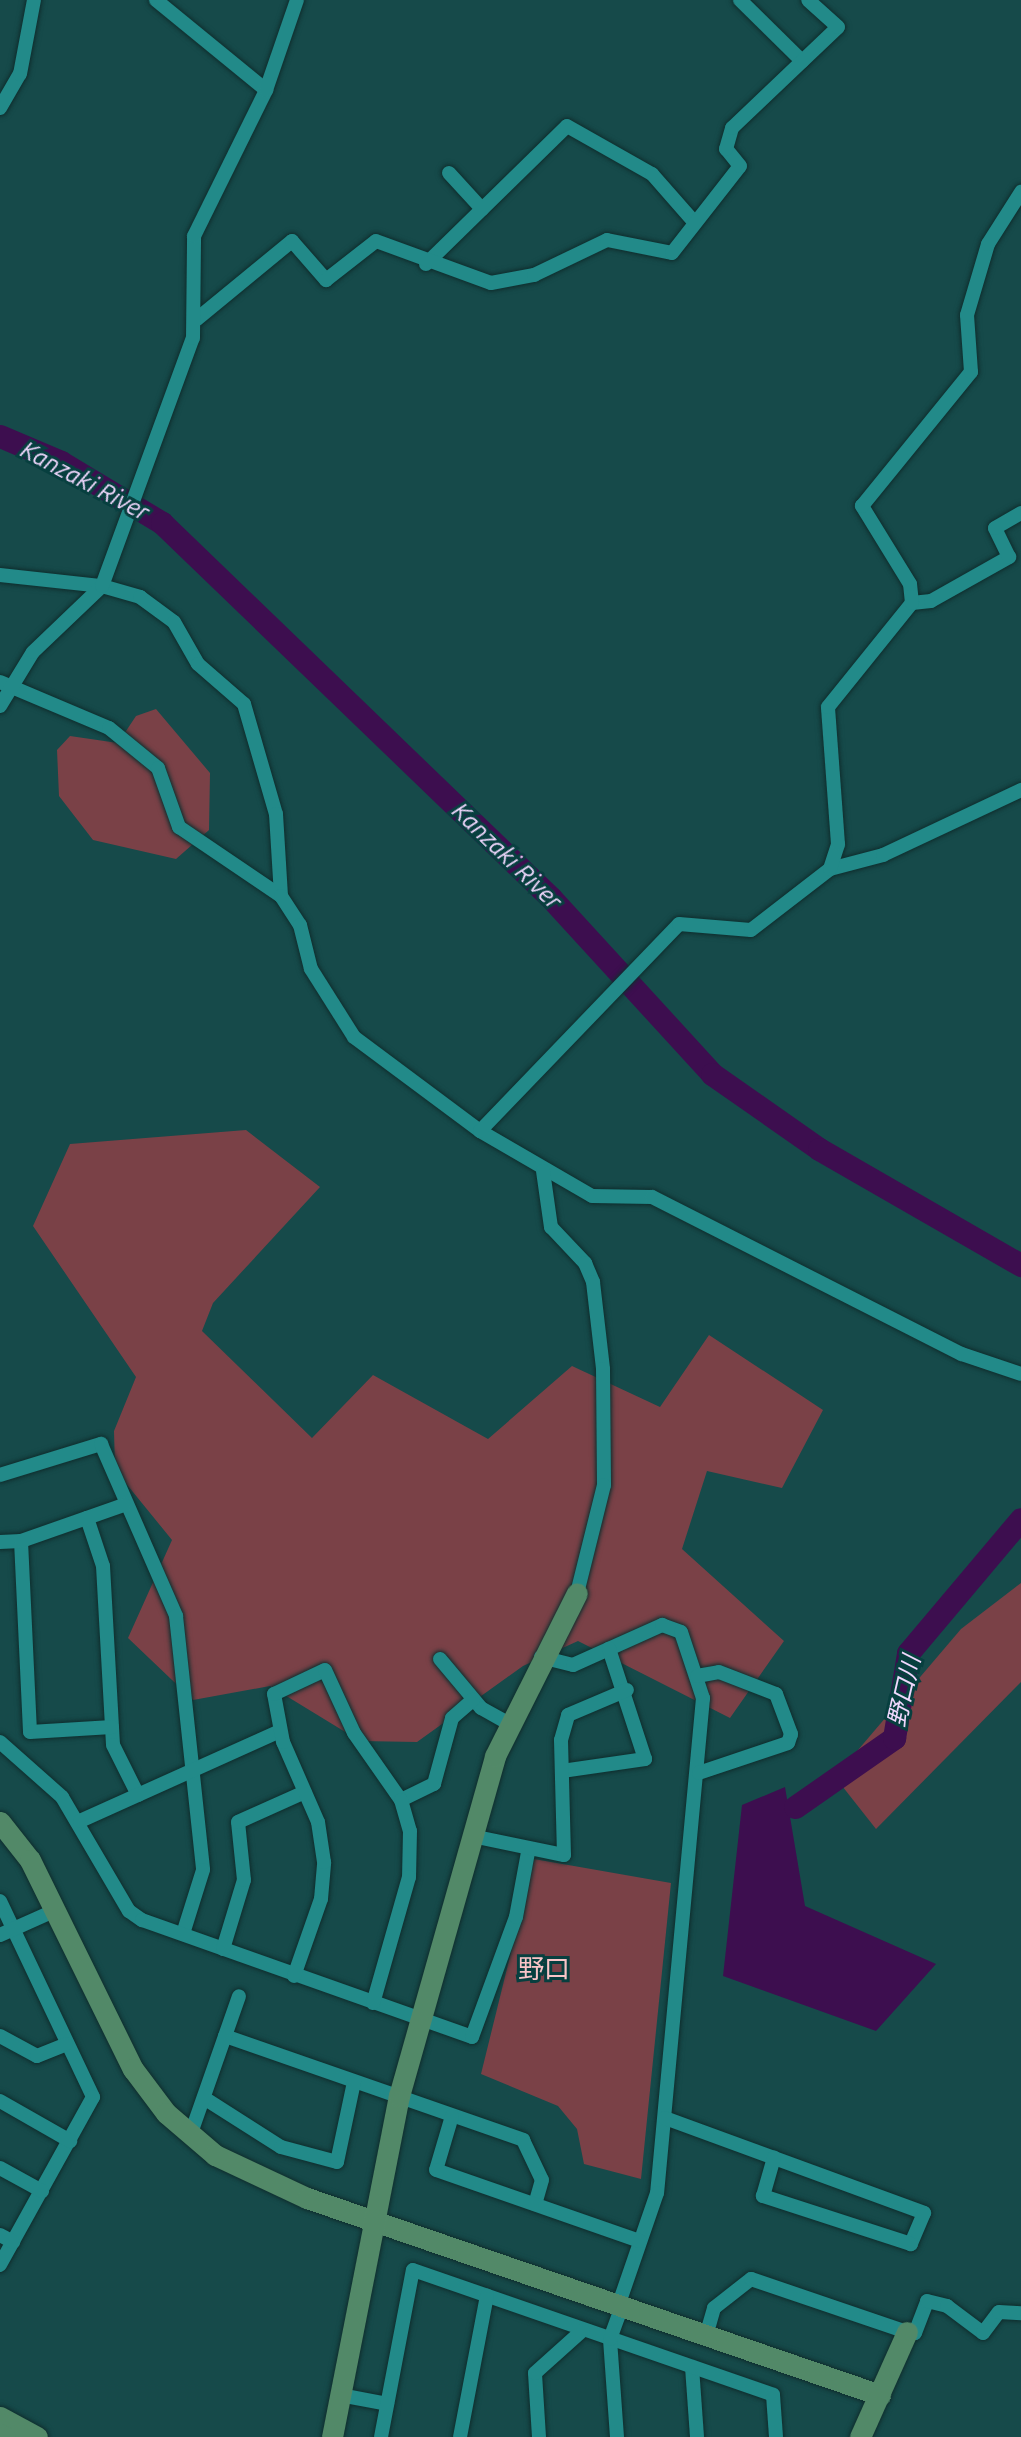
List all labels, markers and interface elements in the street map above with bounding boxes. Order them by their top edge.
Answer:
water label: Kanzaki River [16,435,154,527]
water label: Kanzaki River [446,797,568,915]
water label: 野口川 [882,1653,926,1729]
district label: 野口 [518,1953,570,1985]

